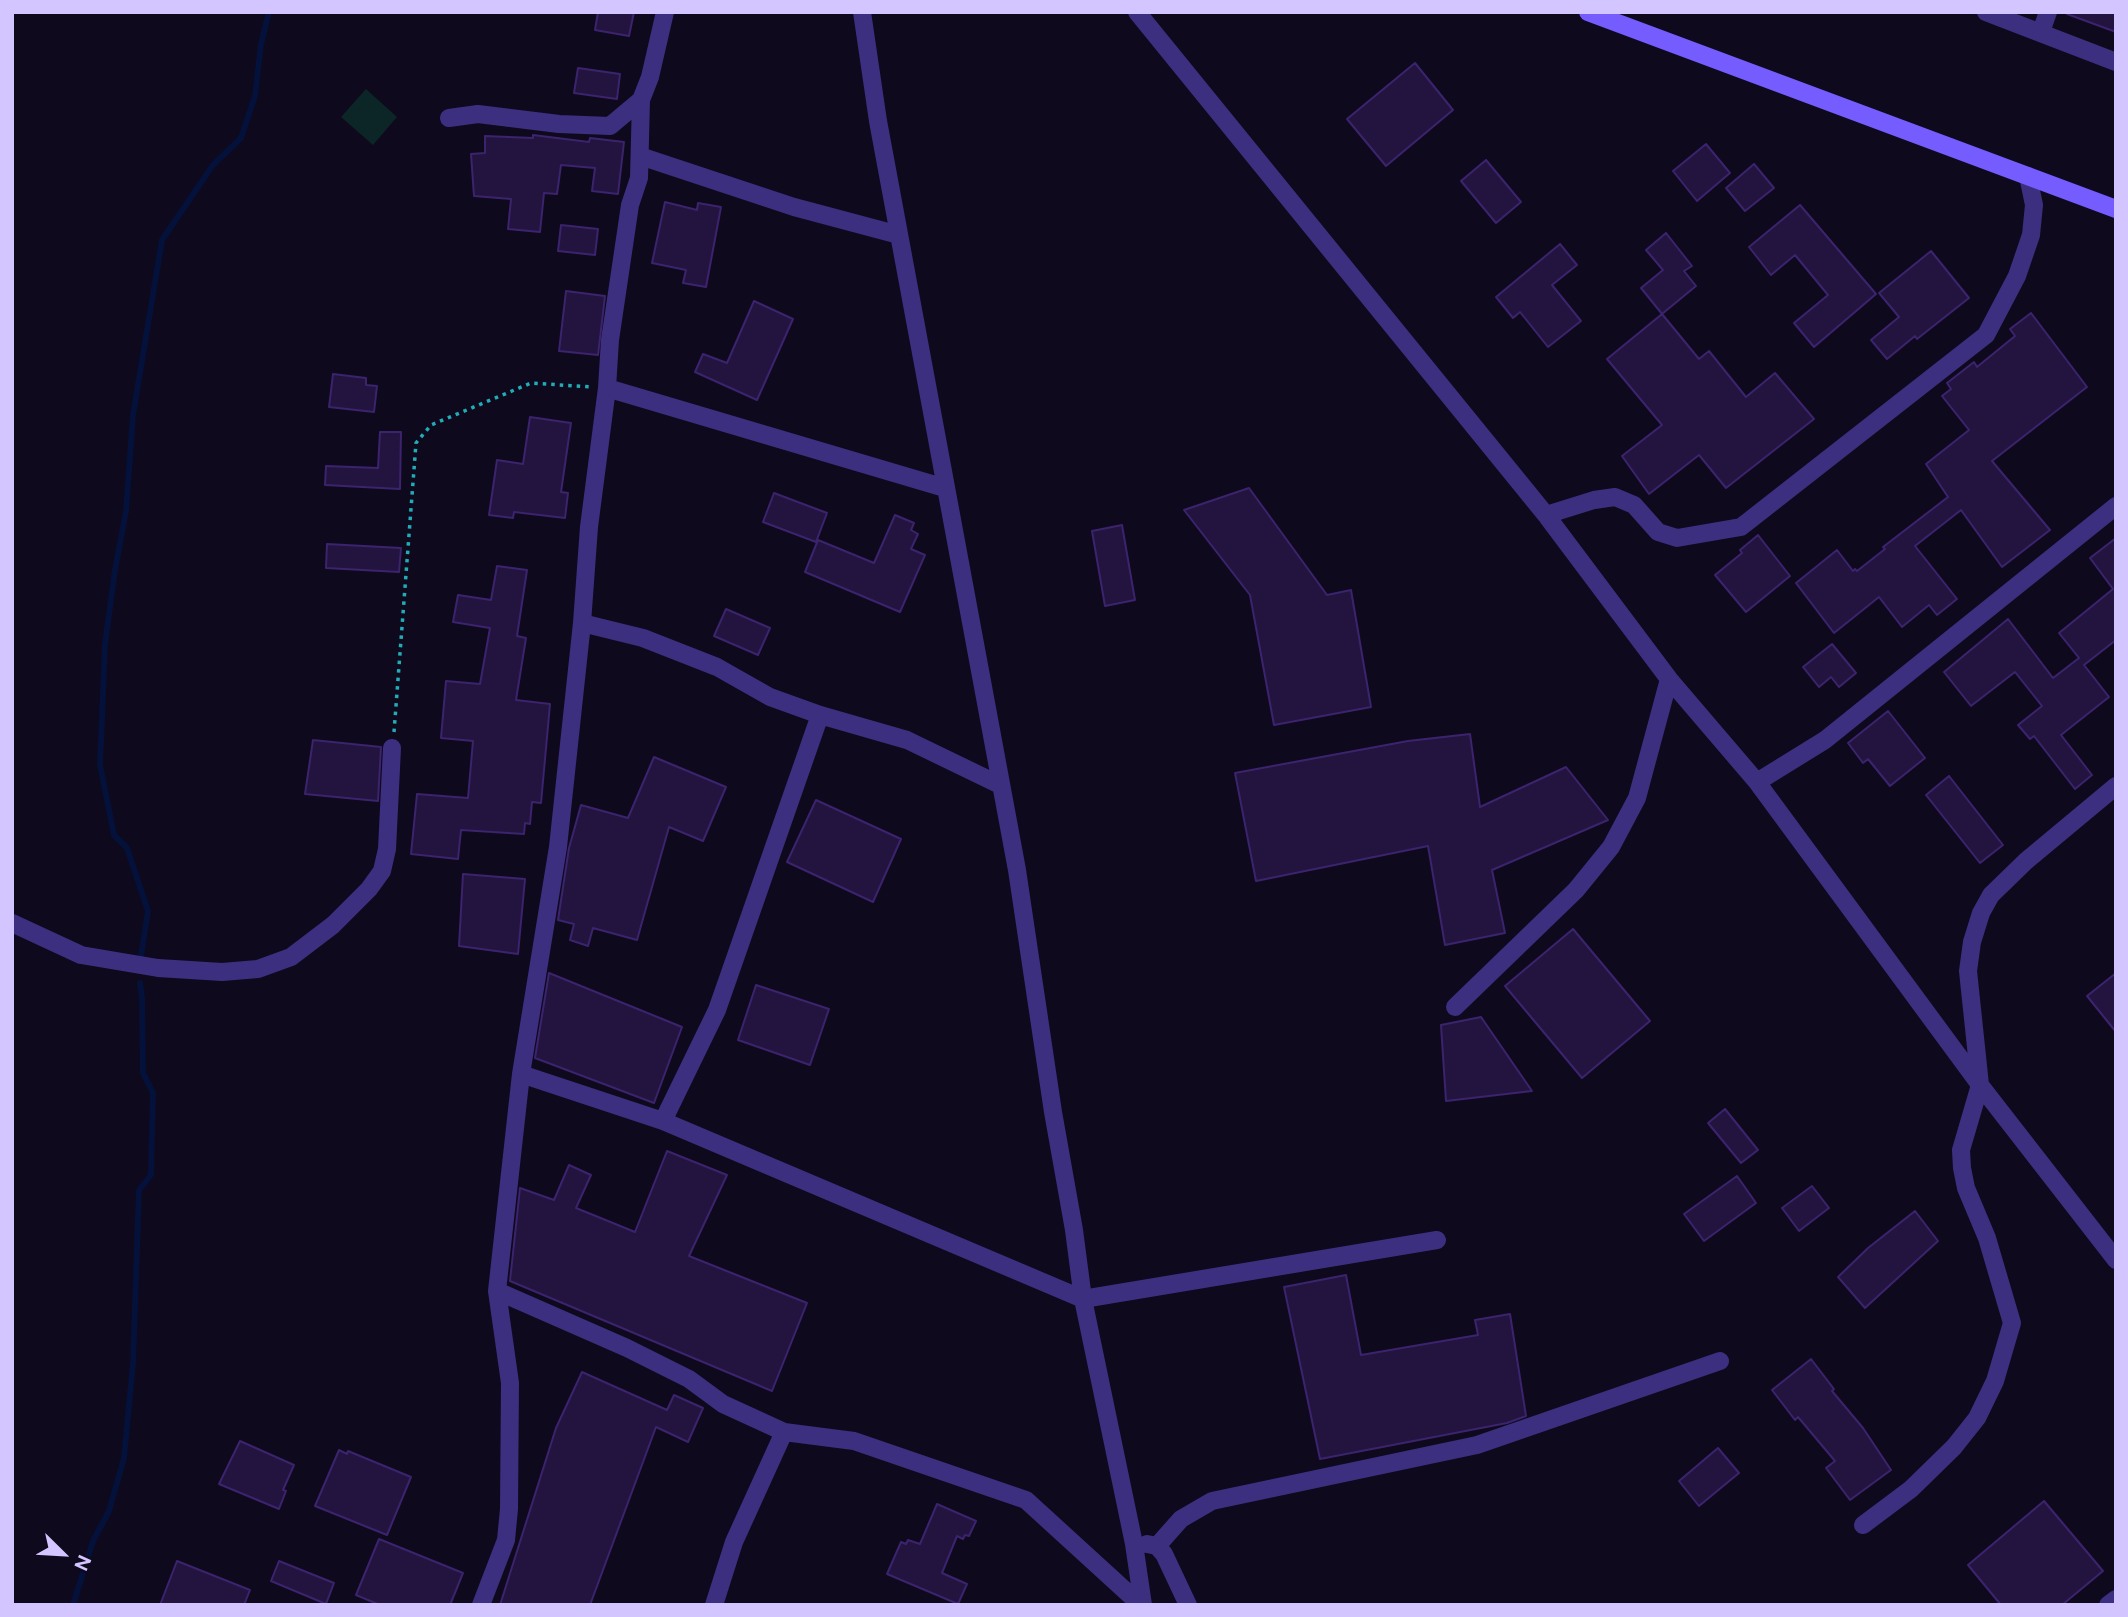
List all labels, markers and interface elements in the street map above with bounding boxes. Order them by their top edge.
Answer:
north arrow [28,1519,98,1589]
text: N [69,1551,96,1574]

